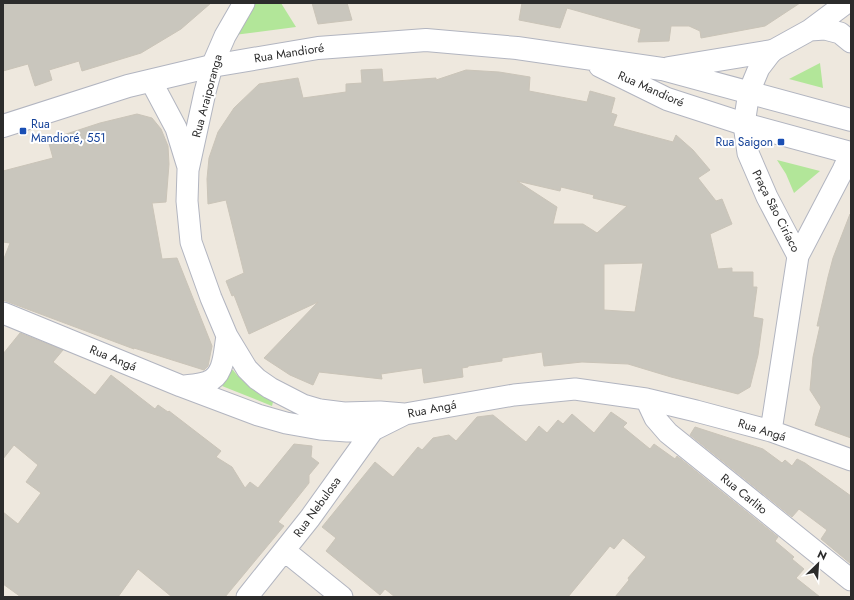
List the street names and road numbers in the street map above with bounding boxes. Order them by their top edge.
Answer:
street label: Rua Mandioré [253,39,325,67]
street label: Rua Araiporanga [187,52,227,140]
street label: Rua Mandioré [615,66,687,112]
street label: Praça São Ciríaco [747,167,805,256]
street label: Rua Angá [87,340,139,376]
street label: Rua Angá [406,395,458,423]
street label: Rua Angá [736,414,788,446]
street label: Rua Carlito [717,469,772,519]
street label: Rua Nebulosa [289,473,345,541]

